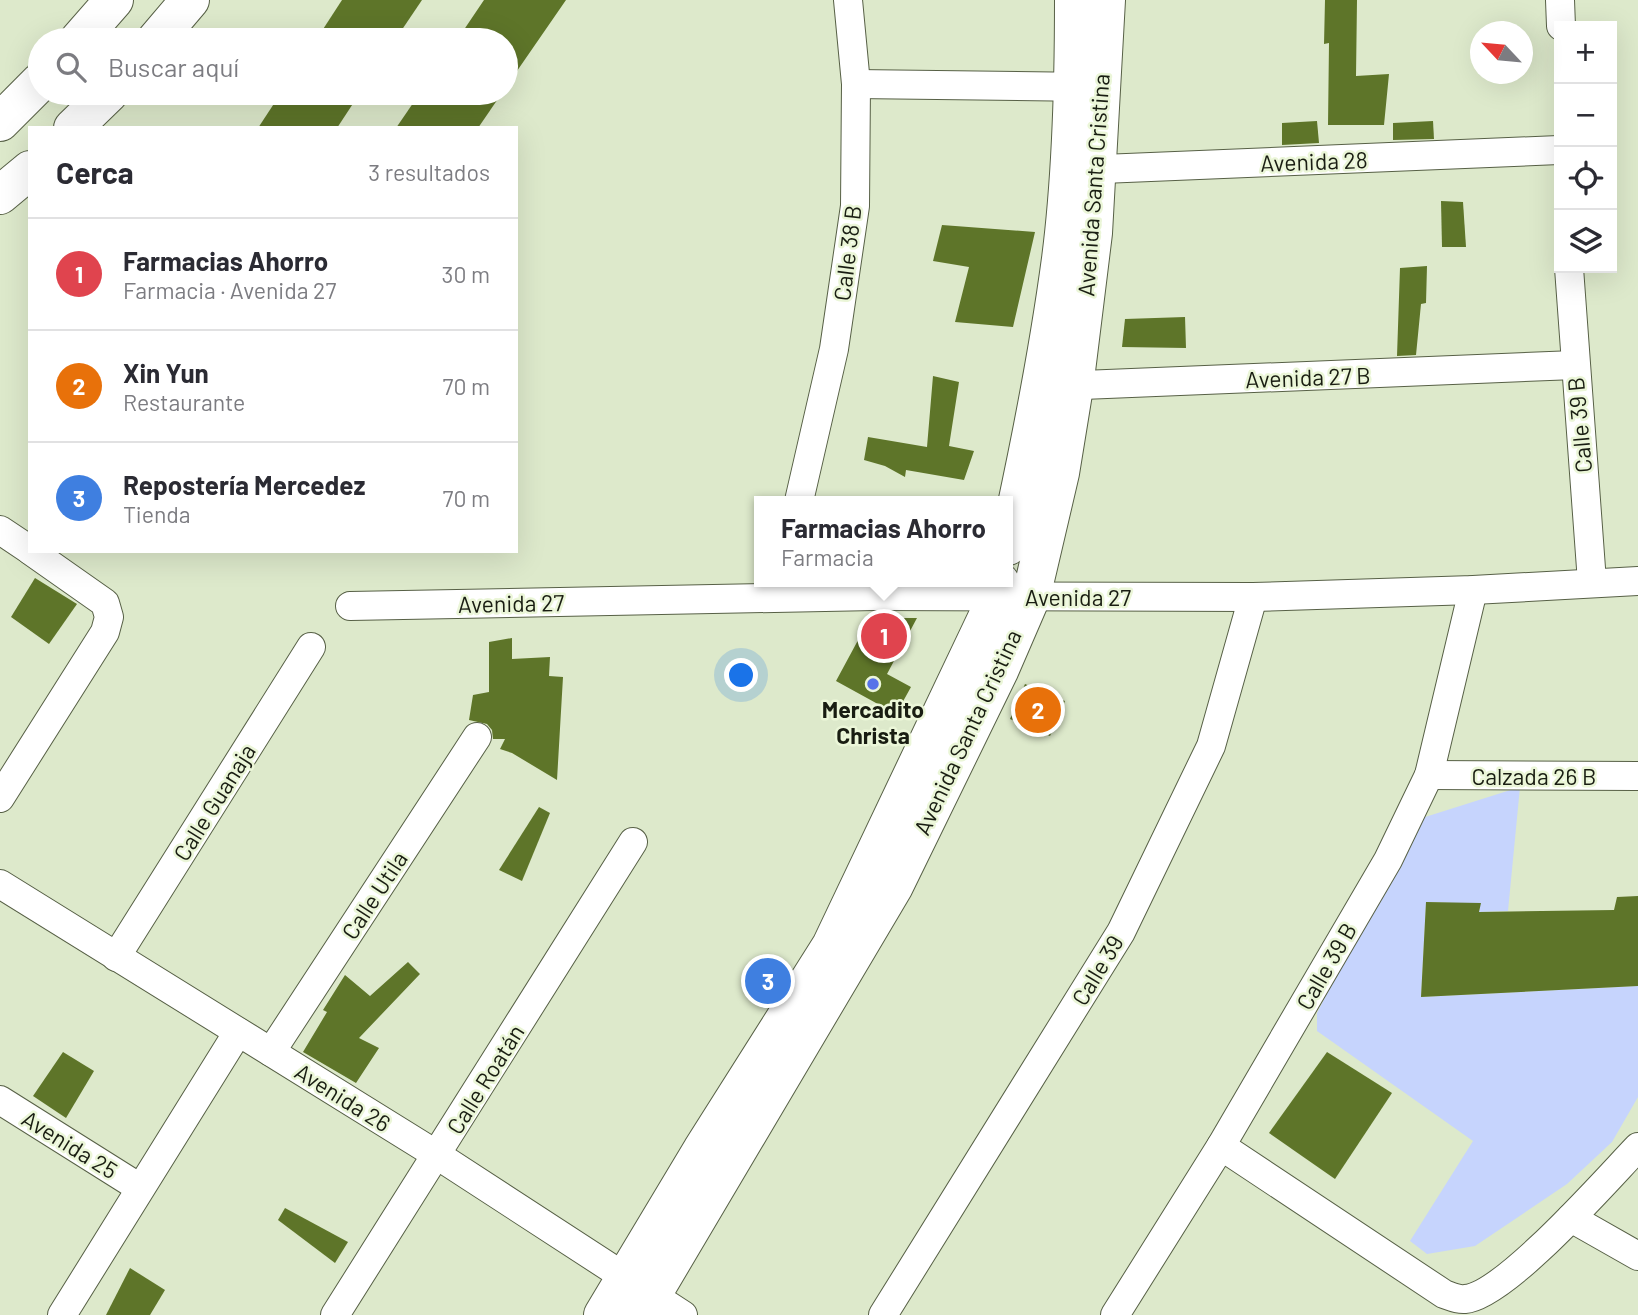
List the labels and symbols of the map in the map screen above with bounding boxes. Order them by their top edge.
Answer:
north arrow [1470,21,1533,84]
street label: Avenida Santa Cristina [1071,73,1115,297]
street label: Avenida 28 [1260,145,1368,177]
street label: Calle 38 B [827,204,867,302]
street label: Avenida 27 B [1245,361,1371,393]
street label: Calle 39 B [1561,376,1597,474]
street label: Avenida 27 [1025,583,1131,611]
street label: Avenida 27 [458,588,565,618]
pin: 1 [861,610,907,662]
street label: Avenida Santa Cristina [907,625,1027,839]
your location [724,658,758,692]
marker: Mercadito Christa [865,676,881,692]
pin: 2 [1015,684,1061,736]
place label: Mercadito Christa [822,695,924,749]
street label: Calle Guanaja [167,738,261,866]
street label: Calzada 26 B [1472,762,1596,790]
street label: Calle Utila [335,846,413,944]
street label: Calle 39 B [1290,917,1362,1015]
street label: Calle 39 [1065,930,1129,1010]
pin: 3 [745,955,791,1007]
street label: Calle Roatán [440,1019,530,1139]
street label: Avenida 26 [290,1057,396,1137]
street label: Avenida 25 [17,1104,123,1184]

